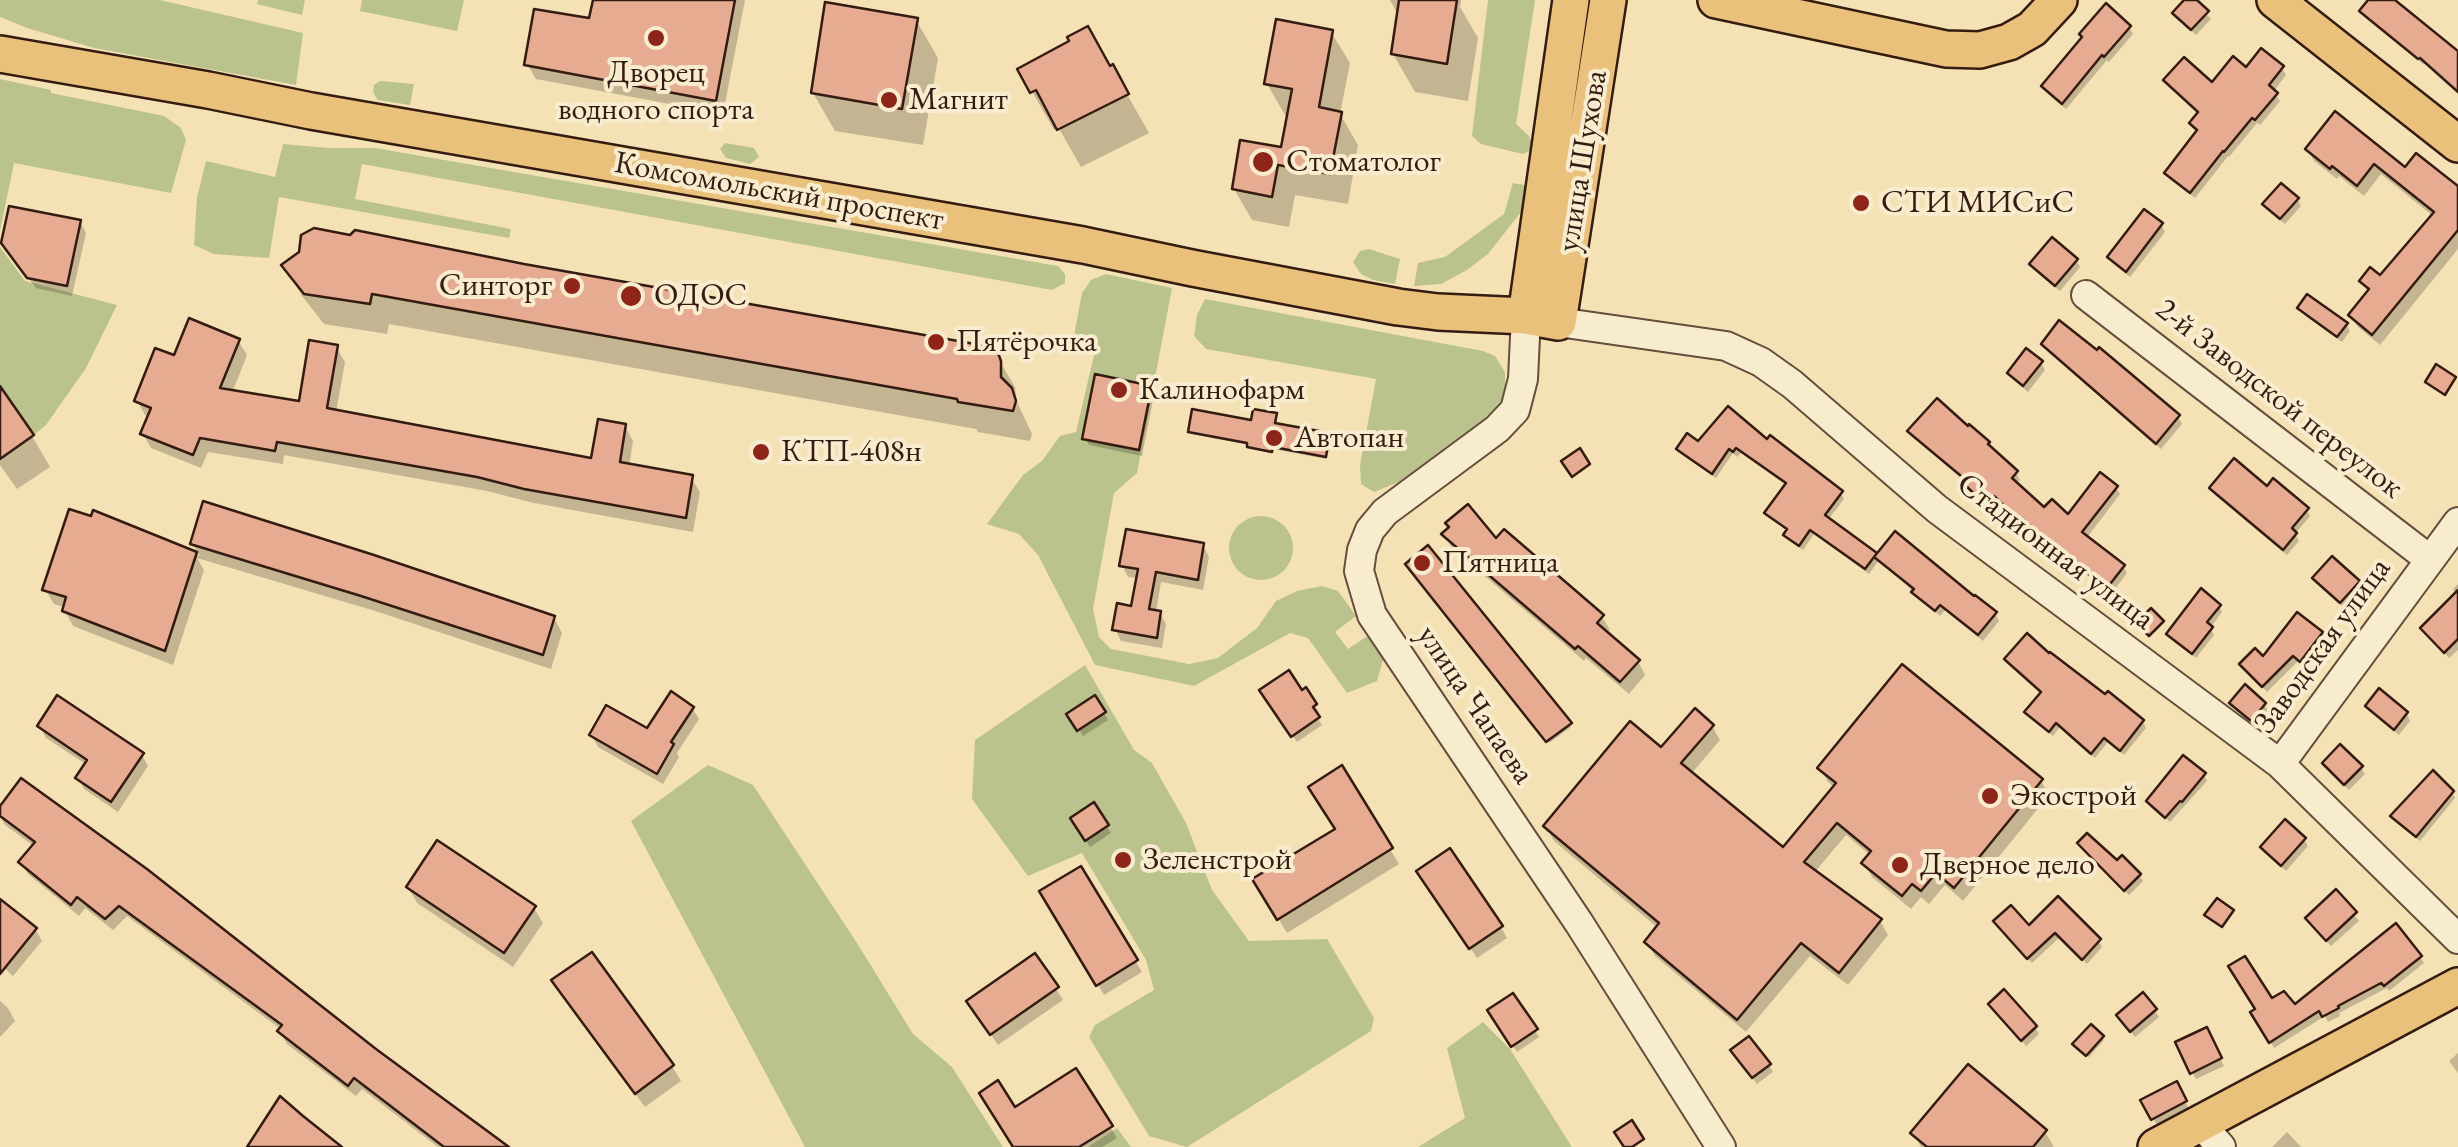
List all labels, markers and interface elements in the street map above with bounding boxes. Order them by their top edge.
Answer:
marker: Дворец водного спорта [645,27,667,49]
place label: Дворец водного спорта [558,54,754,129]
street label: улица Шухова [1550,67,1616,255]
place label: Магнит [909,81,1008,119]
marker: Магнит [878,89,900,111]
place label: Стоматолог [1286,143,1441,181]
street label: Комсомольский проспект [611,144,947,240]
marker: Стоматолог [1250,149,1276,175]
place label: СТИ МИСиС [1881,184,2074,222]
marker: СТИ МИСиС [1850,192,1872,214]
place label: Синторг [439,267,552,305]
marker: Синторг [561,275,583,297]
place label: ОДОС [654,277,747,315]
marker: ОДОС [618,283,644,309]
street label: 2-й Заводской переулок [2148,290,2410,508]
place label: Пятёрочка [956,323,1097,361]
marker: Пятёрочка [925,331,947,353]
place label: Калинофарм [1139,371,1305,409]
marker: Калинофарм [1108,379,1130,401]
place label: Автопан [1294,419,1404,457]
marker: Автопан [1263,427,1285,449]
place label: КТП-408н [781,433,922,471]
marker: КТП-408н [750,441,772,463]
street label: Стадионная улица [1949,465,2161,639]
place label: Пятница [1442,544,1559,582]
street label: Заводская улица [2246,551,2400,741]
marker: Пятница [1411,552,1433,574]
street label: улица Чапаева [1408,618,1542,792]
place label: Экострой [2010,777,2137,815]
marker: Экострой [1979,785,2001,807]
place label: Зеленстрой [1143,841,1292,879]
place label: Дверное дело [1920,846,2095,884]
marker: Зеленстрой [1112,849,1134,871]
marker: Дверное дело [1889,854,1911,876]

